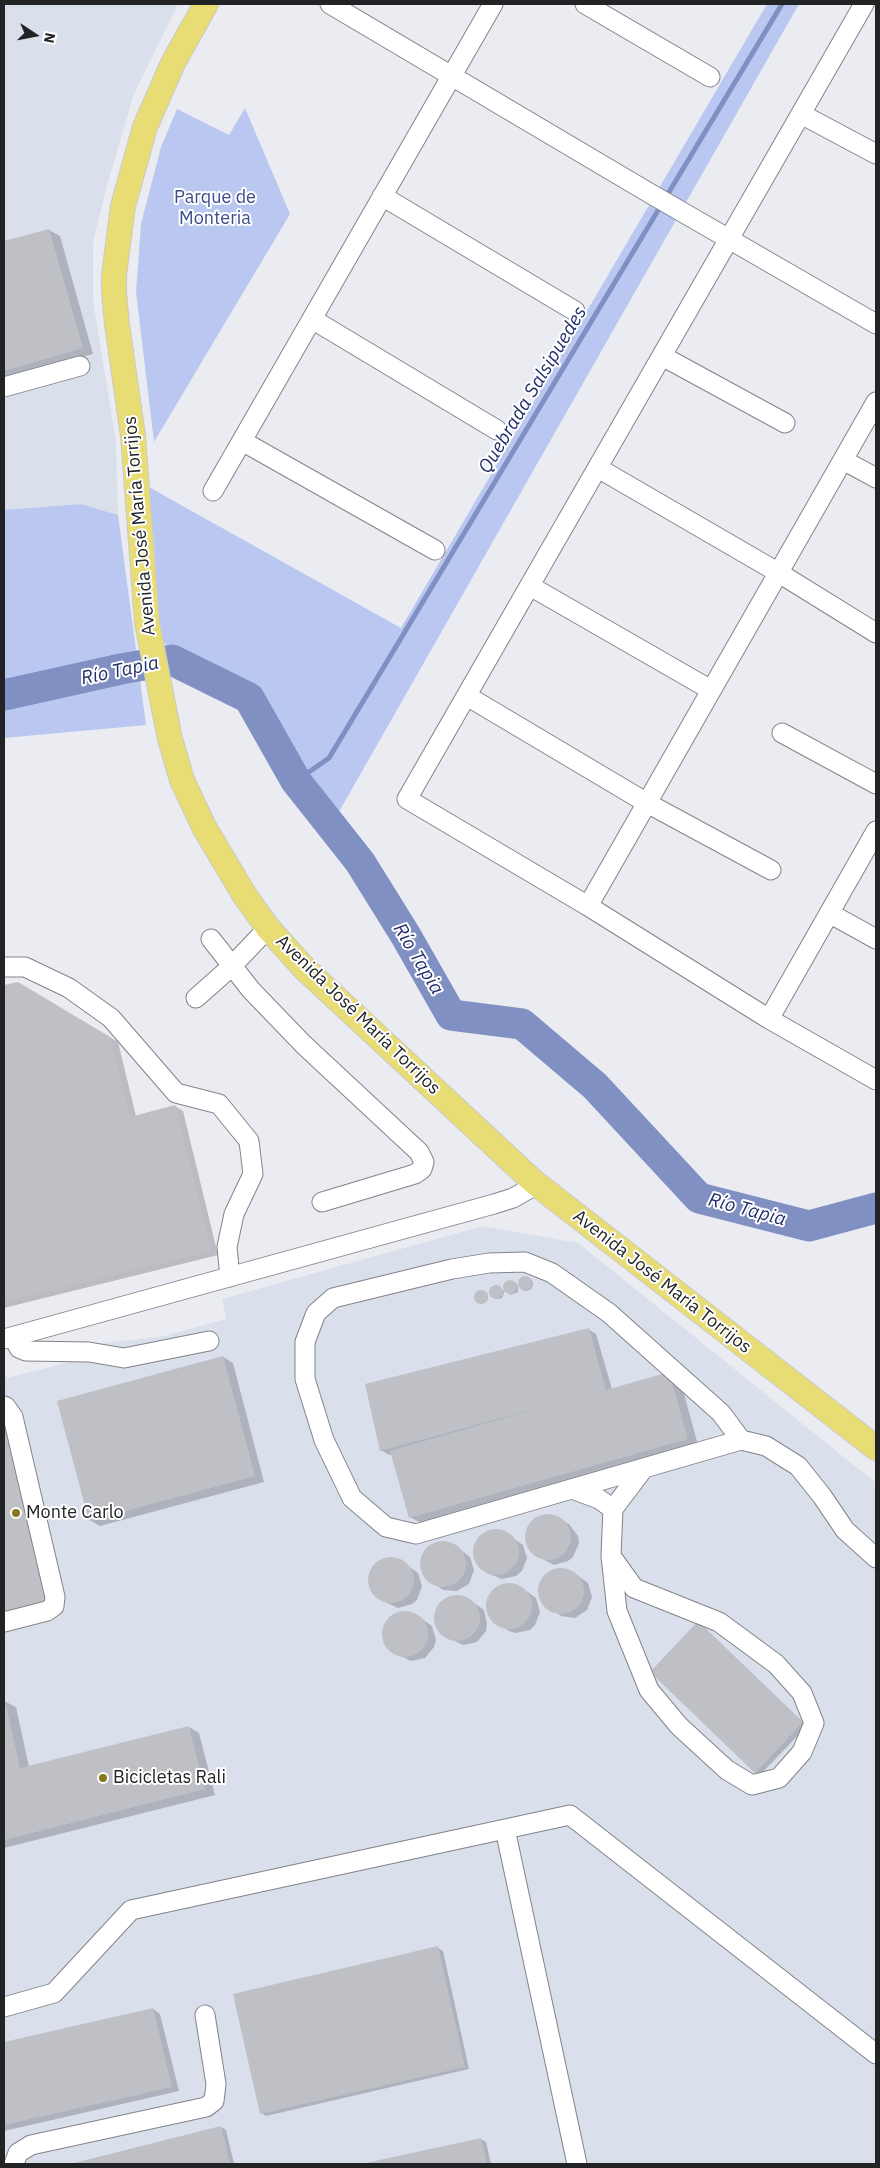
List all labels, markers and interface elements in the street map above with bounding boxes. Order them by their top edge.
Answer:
north arrow [10,10,60,60]
text: N [40,31,60,45]
park label: Parque de Monteria [174,187,256,230]
water label: Quebrada Salsipuedes [474,302,592,478]
street label: Avenida José María Torrijos [120,415,160,637]
water label: Río Tapia [79,652,161,690]
water label: Río Tapia [388,919,448,999]
street label: Avenida José María Torrijos [271,931,445,1099]
water label: Río Tapia [706,1189,788,1231]
street label: Avenida José María Torrijos [569,1206,755,1358]
place label: Monte Carlo [26,1502,124,1524]
marker: Monte Carlo [10,1507,22,1519]
place label: Bicicletas Rali [113,1767,226,1789]
marker: Bicicletas Rali [97,1772,109,1784]

